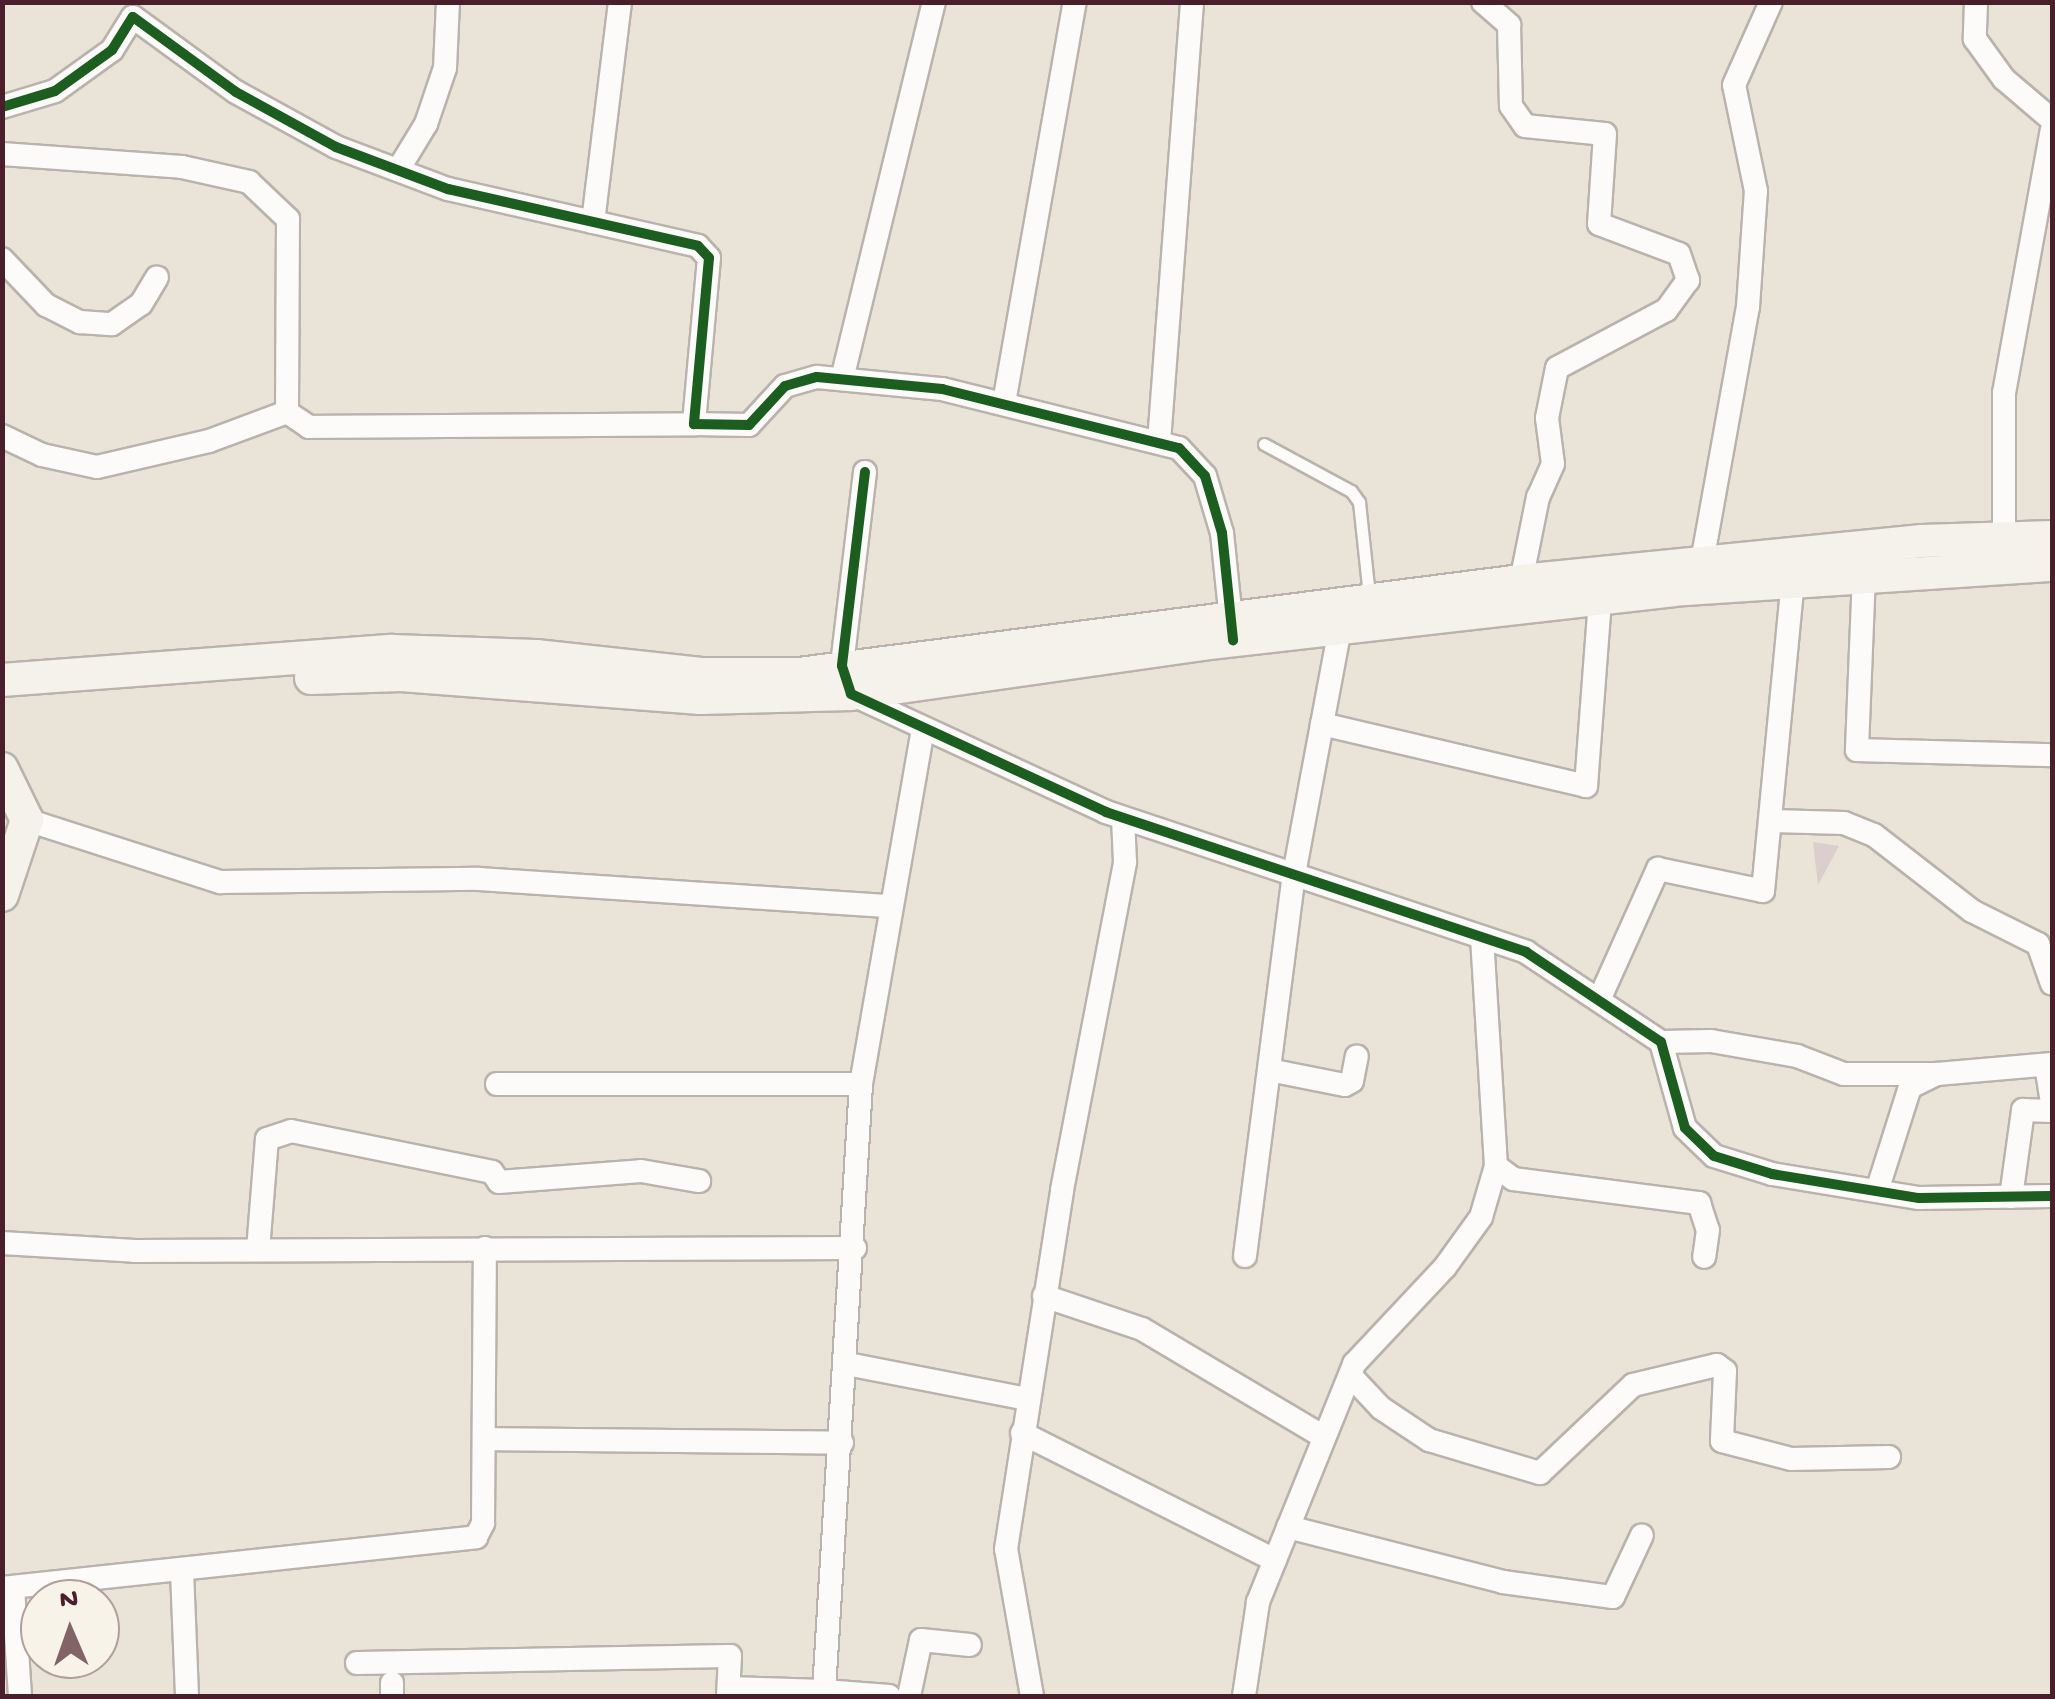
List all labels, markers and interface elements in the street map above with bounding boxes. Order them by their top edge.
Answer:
north arrow [20,1579,120,1679]
text: N [59,1584,79,1617]

